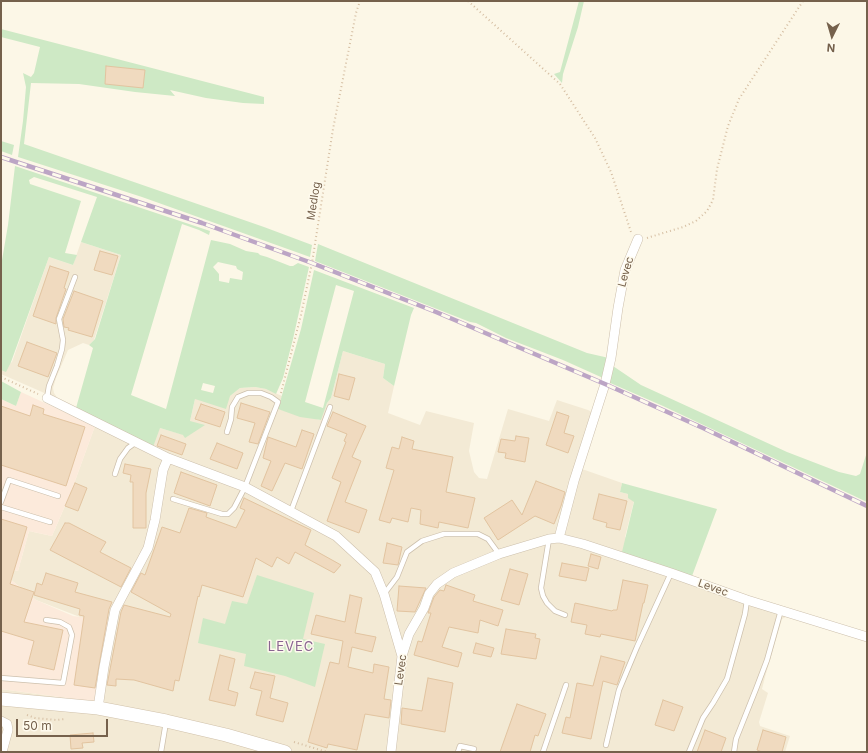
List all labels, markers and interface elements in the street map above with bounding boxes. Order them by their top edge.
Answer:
north arrow [812,16,852,56]
text: N [826,41,836,55]
street label: Medlog [304,181,324,221]
street label: Levec [615,255,637,289]
street label: Levec [696,577,730,599]
district label: LEVEC [268,639,314,655]
street label: Levec [392,654,410,686]
scale bar [18,711,110,737]
text: 50 m [23,718,52,733]

